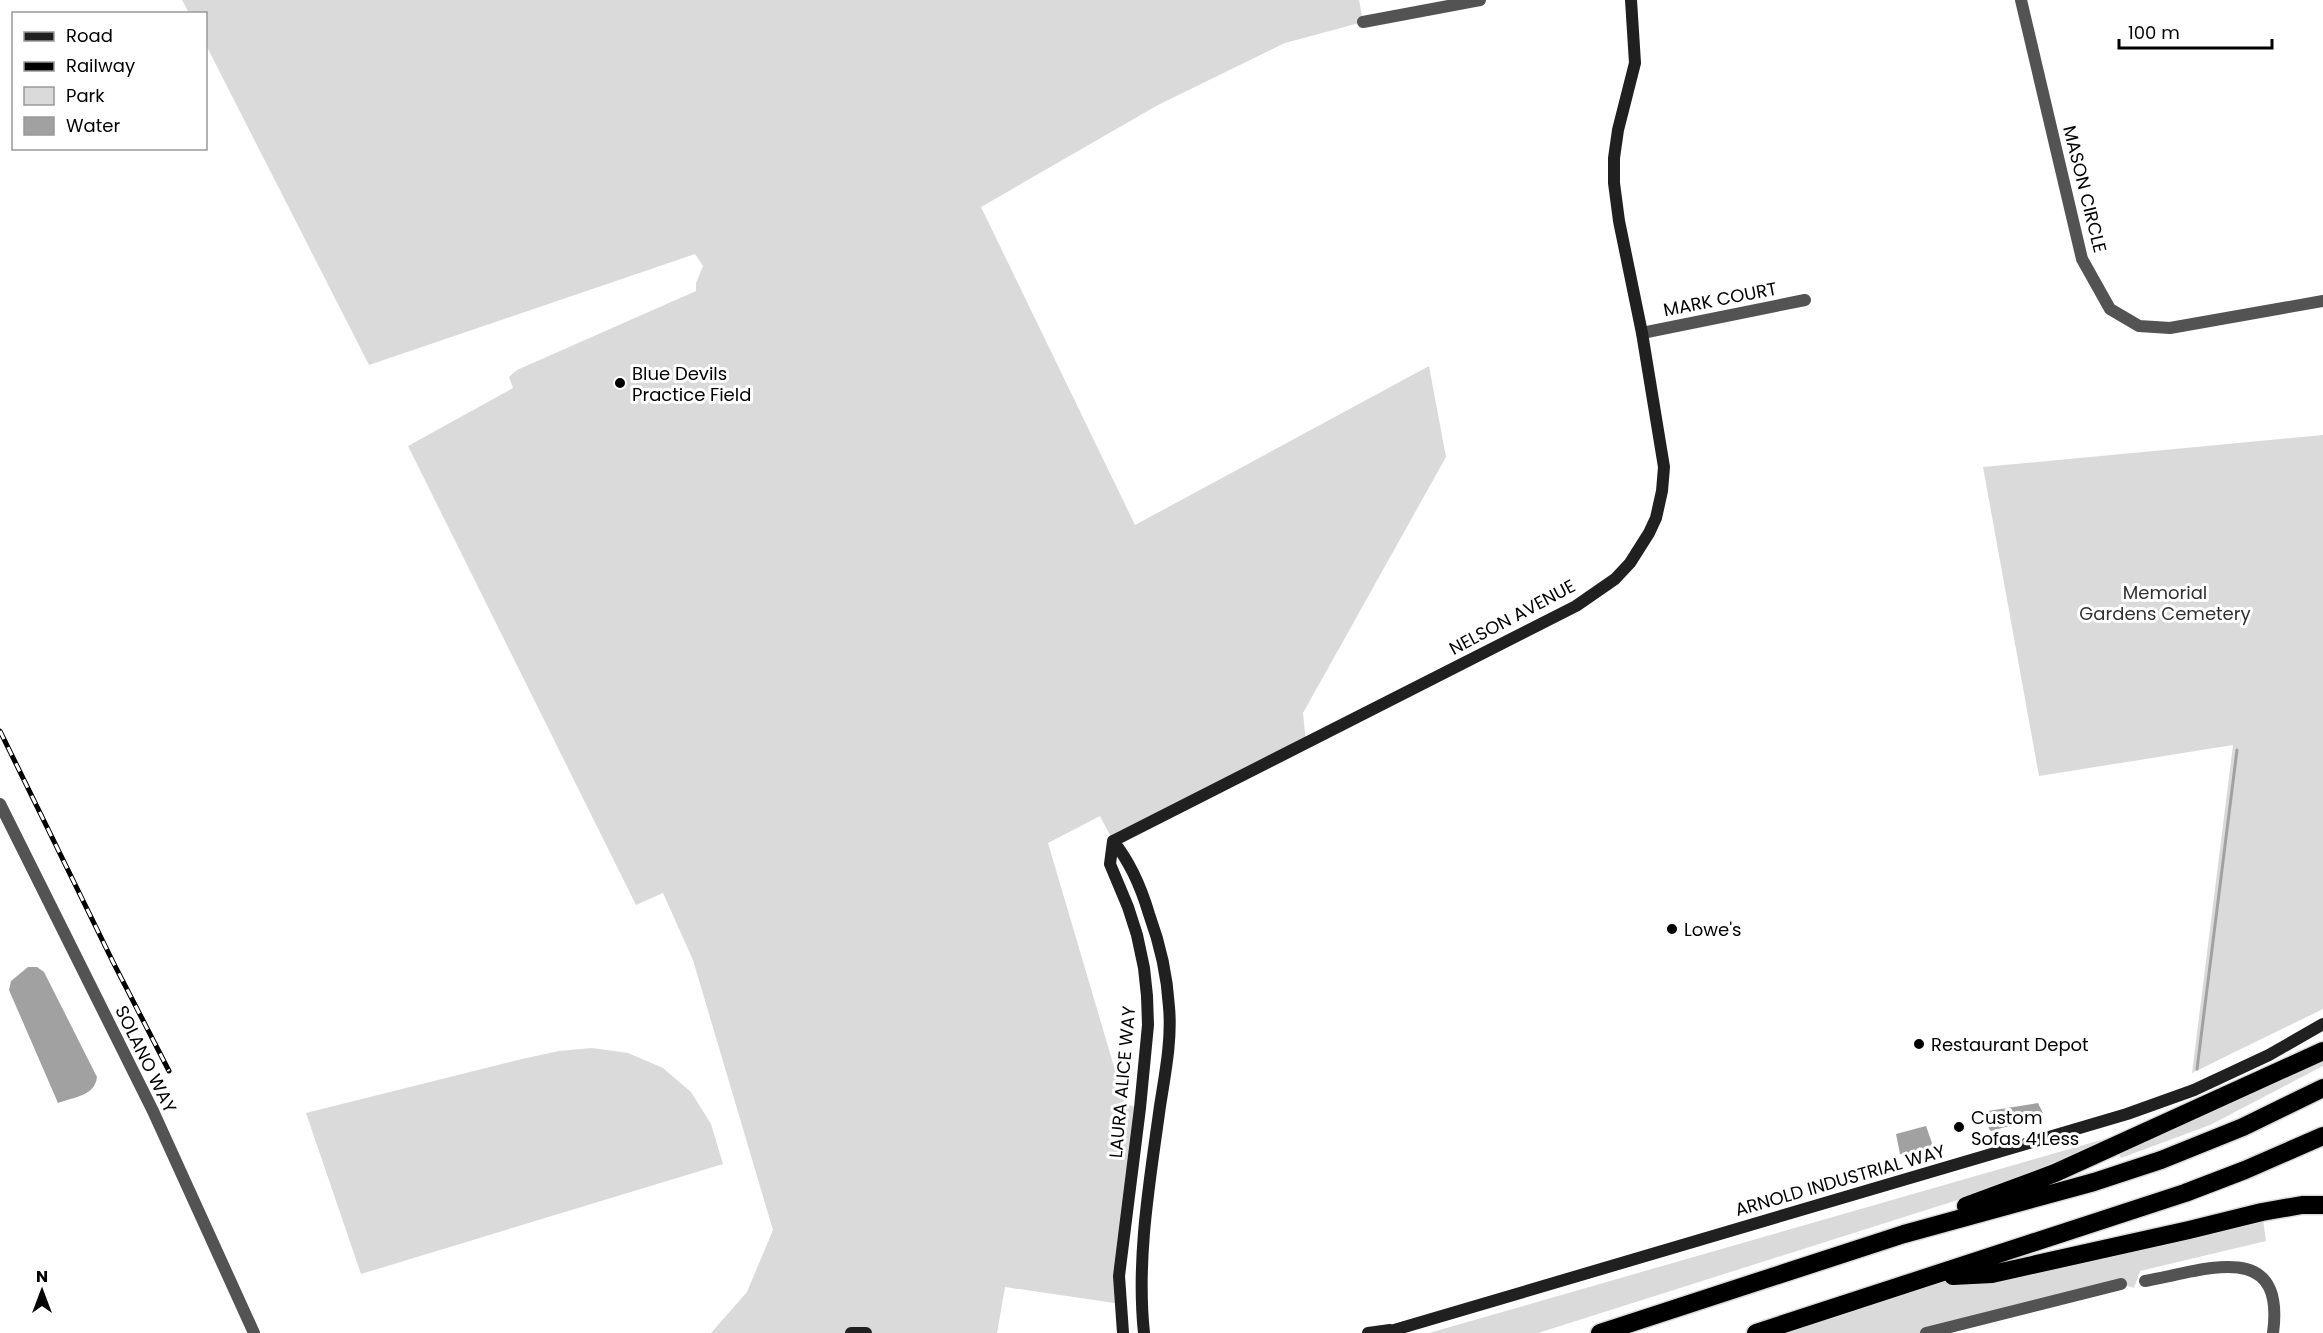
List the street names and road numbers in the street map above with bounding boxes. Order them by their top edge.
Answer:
street label: MASON CIRCLE [2057,123,2113,255]
street label: MARK COURT [1661,276,1779,322]
street label: NELSON AVENUE [1445,573,1579,661]
street label: SOLANO WAY [109,1001,183,1117]
street label: LAURA ALICE WAY [1103,1005,1141,1159]
street label: ARNOLD INDUSTRIAL WAY [1732,1138,1949,1222]

